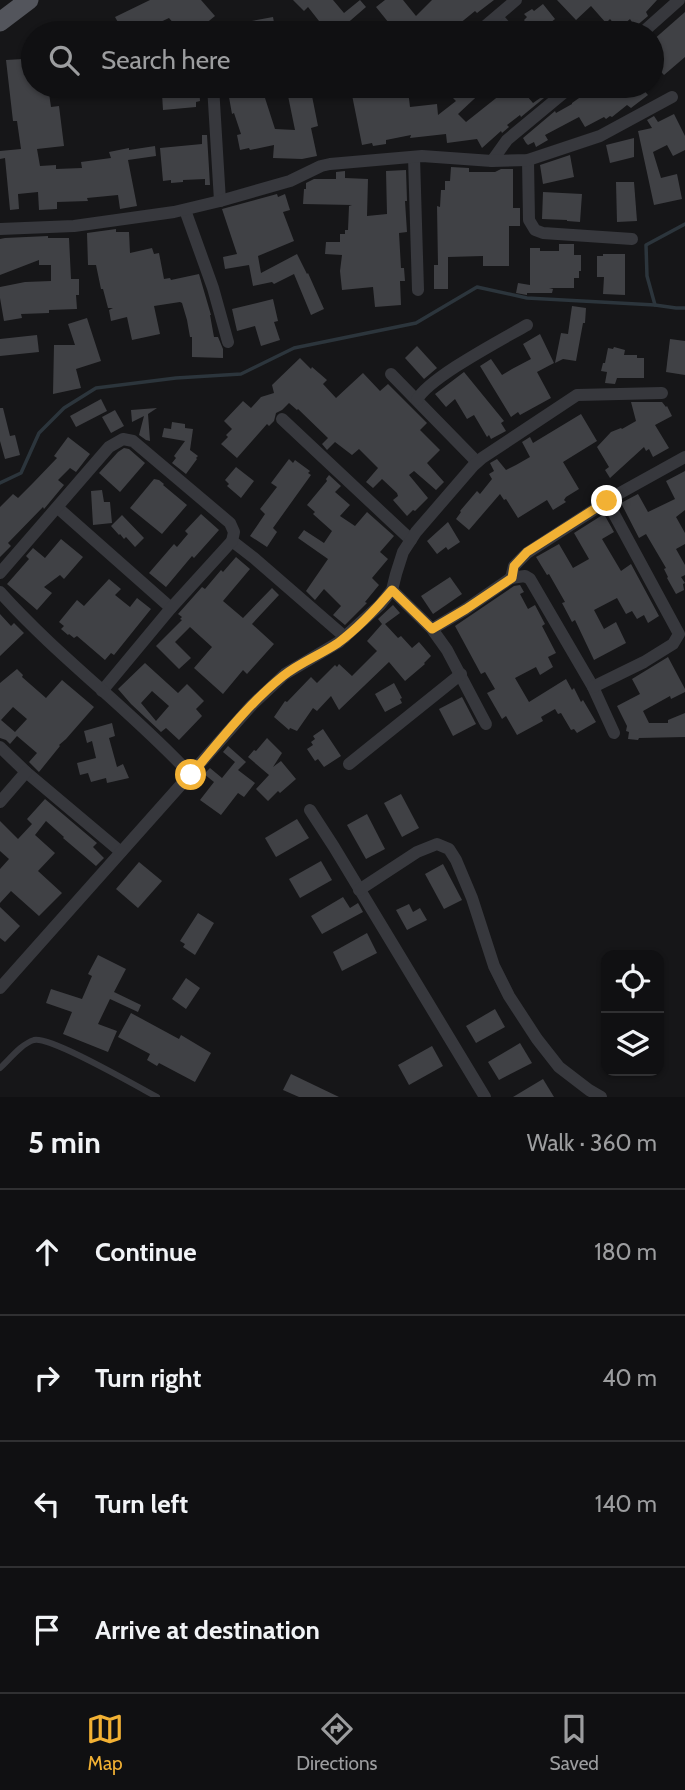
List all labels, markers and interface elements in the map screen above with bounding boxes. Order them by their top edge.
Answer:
search box [21,21,664,98]
icon: search [45,41,83,79]
text: Search here [101,44,230,76]
route end [591,485,622,516]
route start [175,759,206,790]
map controls [601,950,664,1076]
button: locate [601,950,664,1013]
button: layers [601,1013,664,1076]
text: 5 min [28,1124,101,1161]
text: Walk · 360 m [527,1129,657,1157]
icon: ahead [28,1233,66,1271]
text: Continue [95,1236,197,1268]
text: 180 m [594,1238,657,1266]
icon: right [28,1359,66,1397]
text: Turn right [95,1362,201,1394]
text: 40 m [602,1364,657,1392]
icon: left [28,1485,66,1523]
text: Turn left [95,1488,188,1520]
text: 140 m [595,1490,657,1518]
icon: arrive [28,1611,66,1649]
text: Arrive at destination [95,1614,320,1646]
tab: Map [86,1710,124,1775]
tab: Directions [296,1710,377,1775]
tab: Saved [550,1710,599,1775]

